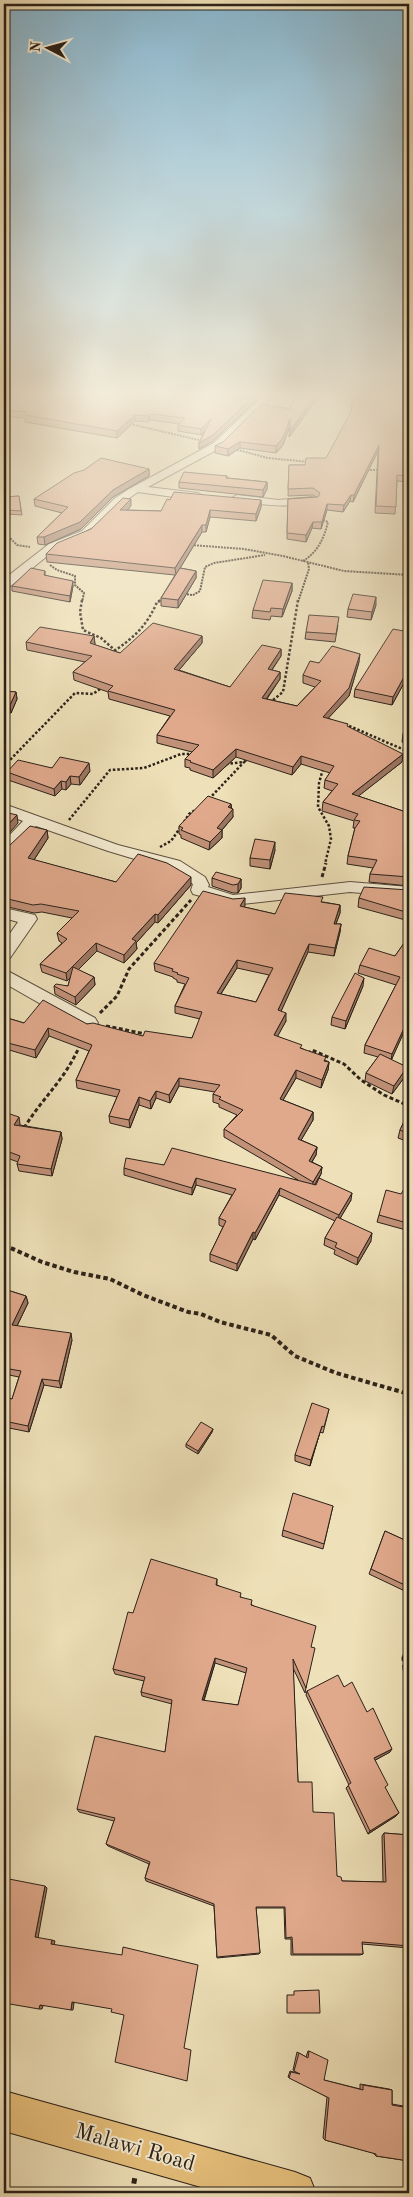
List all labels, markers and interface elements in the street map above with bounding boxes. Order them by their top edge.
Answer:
north arrow [22,22,72,72]
text: N [29,40,44,53]
street label: Malawi Road [72,2120,198,2176]

